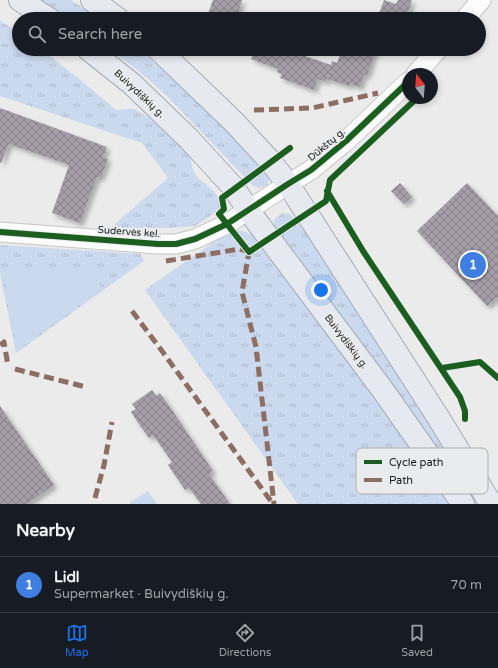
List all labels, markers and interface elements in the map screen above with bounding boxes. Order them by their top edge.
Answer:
search box [12,12,486,56]
icon: search [26,23,48,45]
text: Search here [58,25,142,43]
street label: Buivydiškių g. [111,67,167,120]
north arrow [402,68,438,104]
street label: Dūkštų g. [306,126,348,164]
street label: Sudervės kel. [97,224,160,240]
pin: 1 [460,250,486,280]
your location [311,280,331,300]
street label: Buivydiškių g. [322,312,371,371]
legend [356,448,488,494]
text: Cycle path [389,456,444,469]
text: Path [389,474,413,487]
text: Nearby [16,520,75,541]
text: Lidl [54,568,80,586]
text: 1 [25,577,33,593]
text: 70 m [450,577,482,593]
text: Supermarket · Buivydiškių g. [54,586,229,602]
tab: Map [65,622,89,659]
tab: Directions [219,622,271,659]
tab: Saved [401,622,433,659]

